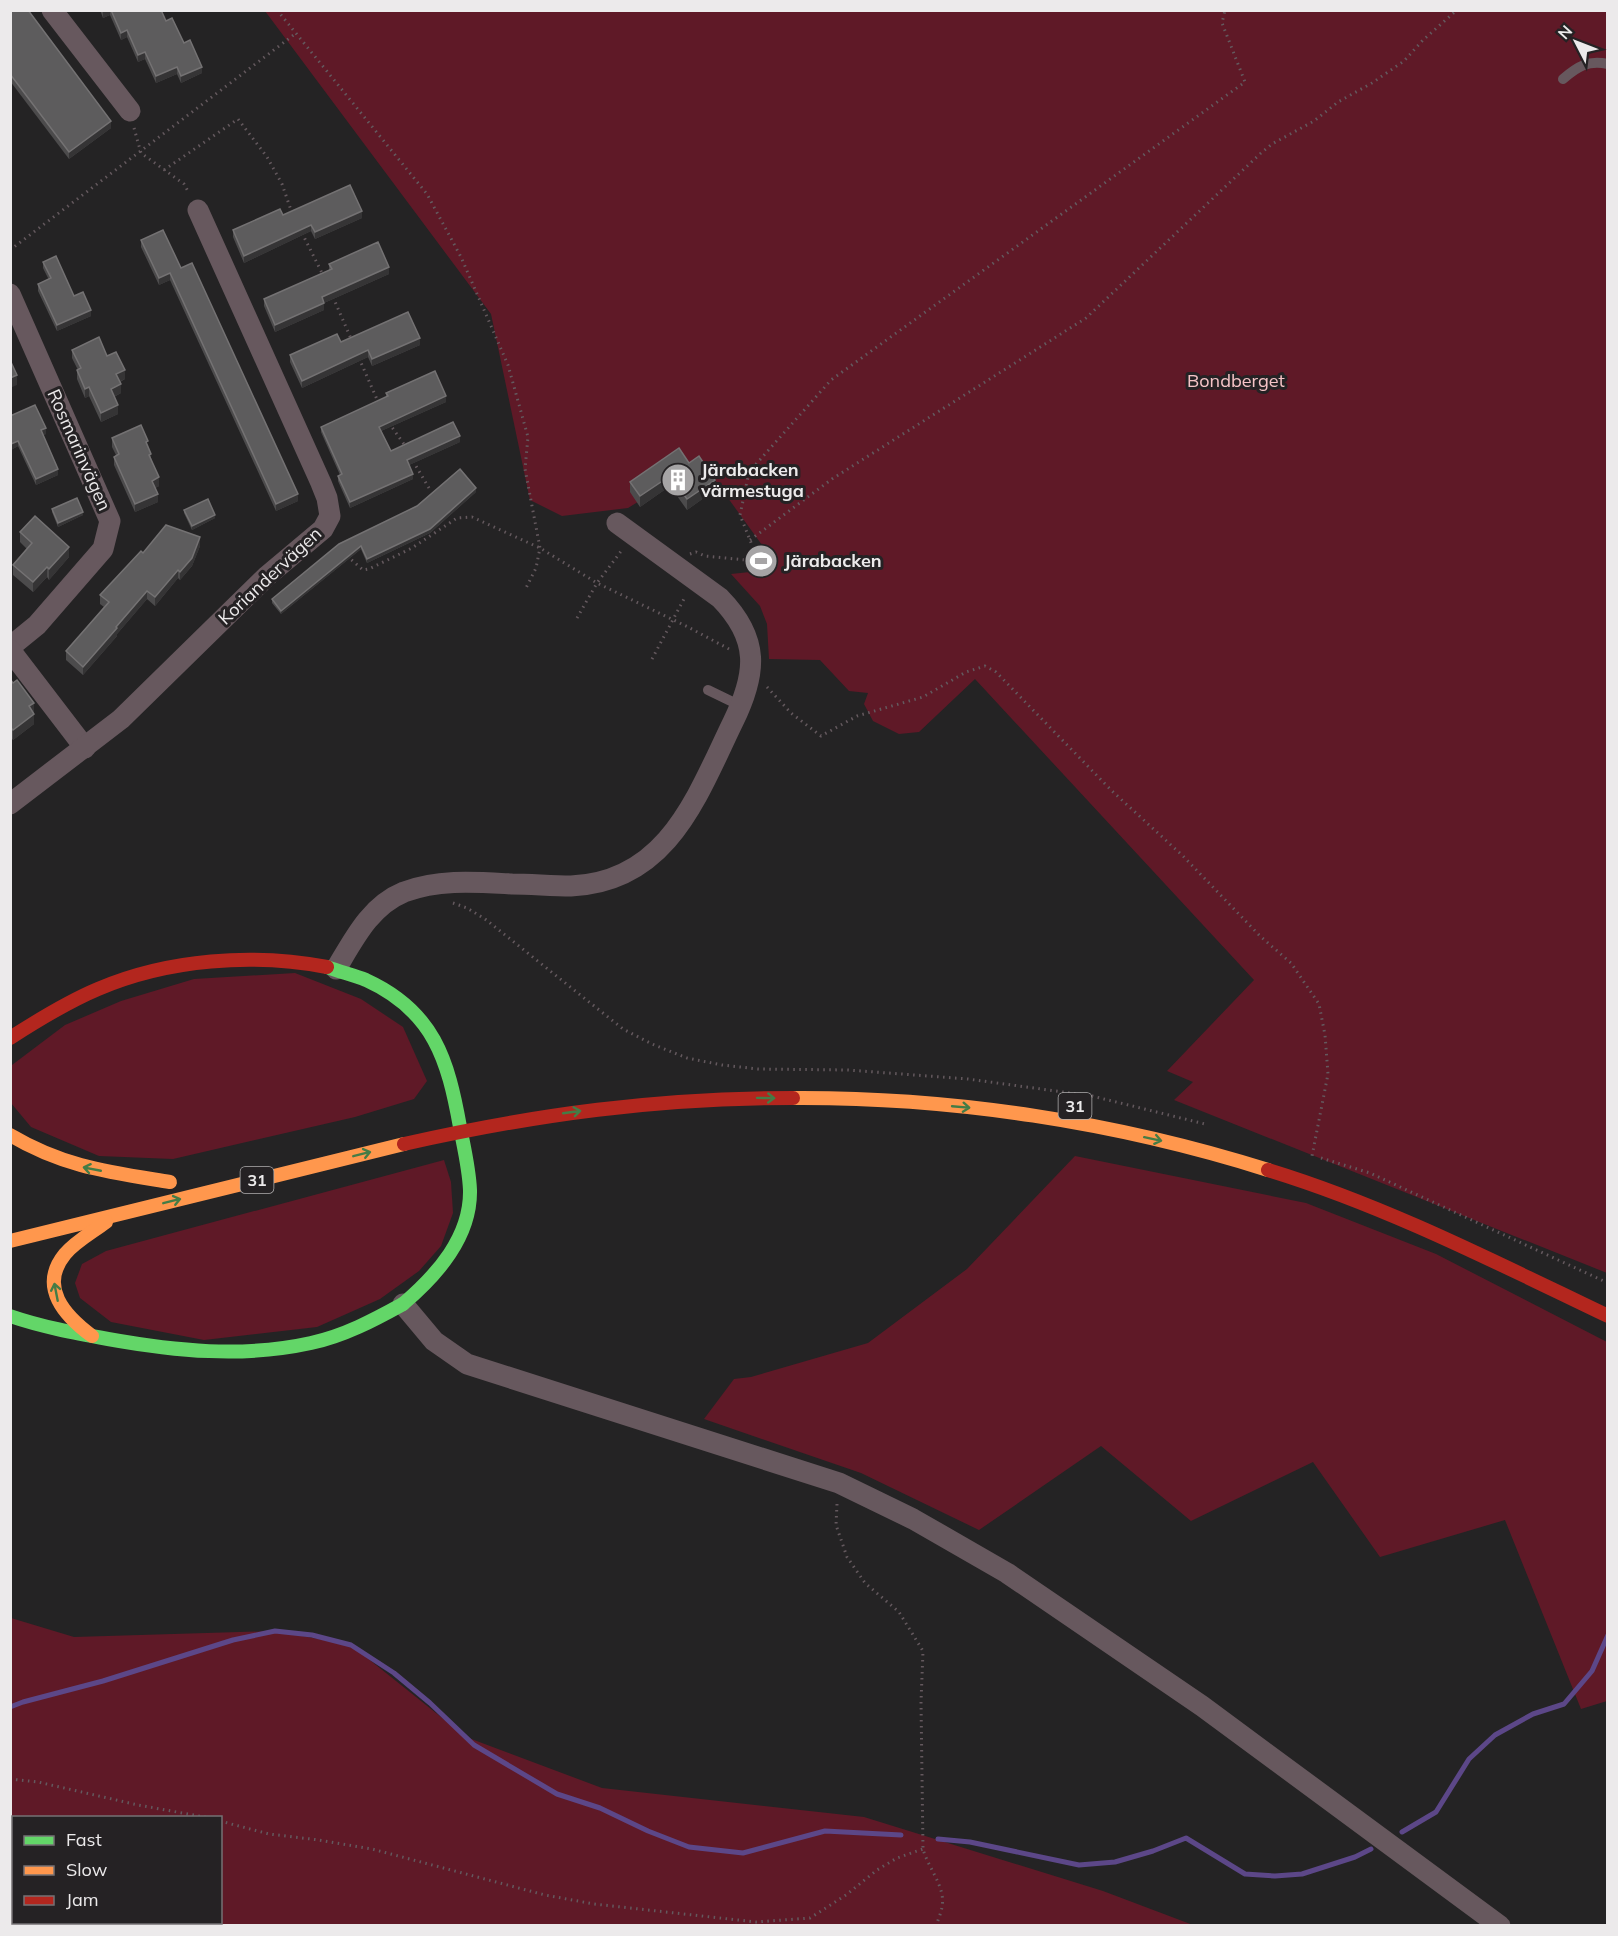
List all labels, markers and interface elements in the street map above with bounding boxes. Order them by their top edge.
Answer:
north arrow [1546,12,1606,72]
text: N [1553,21,1576,43]
park label: Bondberget [1187,369,1285,392]
street label: Rosmarinvägen [42,385,117,514]
place label: Järabacken värmestuga [700,458,804,502]
building icon: Järabacken värmestuga [660,462,696,498]
street label: Koriandervägen [213,522,326,629]
sports icon: Järabacken [743,543,779,579]
place label: Järabacken [784,549,882,572]
one-way arrow [756,1092,776,1104]
road number: 31 [1058,1093,1092,1119]
one-way arrow [950,1101,970,1112]
one-way arrow [562,1106,581,1117]
one-way arrow [1143,1134,1162,1146]
one-way arrow [352,1148,371,1160]
one-way arrow [83,1162,102,1174]
road number: 31 [240,1167,274,1193]
one-way arrow [163,1194,182,1206]
one-way arrow [50,1283,61,1302]
legend [12,1816,222,1924]
text: Fast [66,1828,102,1851]
text: Slow [66,1858,108,1881]
text: Jam [66,1888,99,1911]

